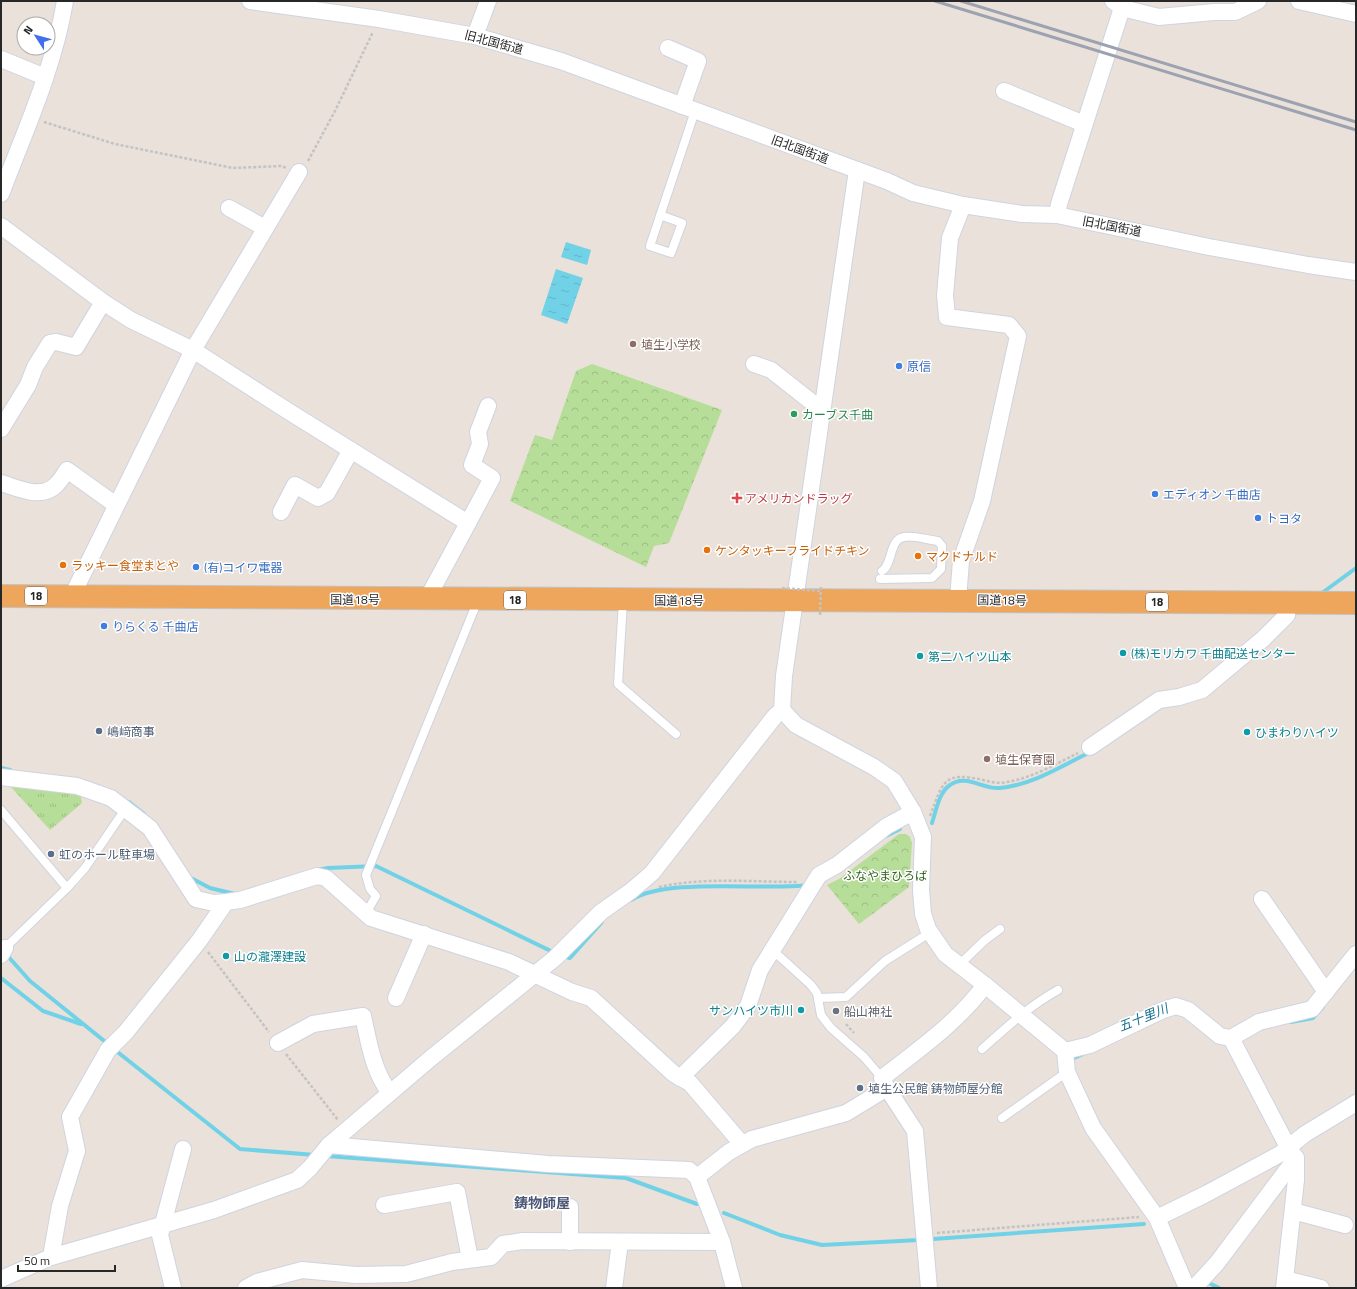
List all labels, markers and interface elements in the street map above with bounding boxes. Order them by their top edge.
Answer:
north arrow [16,16,56,56]
text: N [19,22,37,38]
street label: 旧北国街道 [463,25,525,59]
street label: 旧北国街道 [769,130,831,168]
street label: 旧北国街道 [1081,211,1143,241]
place label: 埴生小学校 [641,335,701,354]
marker: 埴生小学校 [628,339,638,349]
place label: 原信 [907,357,931,376]
marker: 原信 [894,361,904,371]
place label: カーブス千曲 [802,405,873,424]
marker: カーブス千曲 [789,409,799,419]
place label: エディオン 千曲店 [1163,485,1261,504]
place label: アメリカンドラッグ [745,489,852,508]
marker: エディオン 千曲店 [1150,489,1160,499]
marker: アメリカンドラッグ [732,493,742,503]
place label: トヨタ [1266,509,1302,528]
marker: トヨタ [1253,513,1263,523]
place label: ケンタッキーフライドチキン [715,541,870,560]
marker: ケンタッキーフライドチキン [702,545,712,555]
place label: マクドナルド [926,547,998,566]
marker: マクドナルド [913,551,923,561]
place label: ラッキー食堂まとや [71,556,179,575]
place label: (有)コイワ電器 [204,558,282,577]
marker: ラッキー食堂まとや [58,560,68,570]
marker: (有)コイワ電器 [191,562,201,572]
road number: 18 [25,587,47,605]
street label: 国道18号 [330,590,380,609]
street label: 国道18号 [977,590,1027,610]
road number: 18 [504,591,526,609]
street label: 国道18号 [654,591,704,610]
road number: 18 [1146,593,1168,611]
place label: りらくる 千曲店 [112,617,198,636]
marker: りらくる 千曲店 [99,621,109,631]
place label: (株)モリカワ 千曲配送センター [1131,644,1296,663]
place label: 第二ハイツ山本 [928,647,1012,666]
marker: (株)モリカワ 千曲配送センター [1118,648,1128,658]
marker: 第二ハイツ山本 [915,651,925,661]
place label: 嶋﨑商事 [107,722,155,741]
place label: ひまわりハイツ [1255,723,1339,742]
marker: 嶋﨑商事 [94,726,104,736]
marker: ひまわりハイツ [1242,727,1252,737]
place label: 埴生保育園 [995,750,1055,769]
marker: 埴生保育園 [982,754,992,764]
place label: 虹のホール駐車場 [59,845,155,864]
marker: 虹のホール駐車場 [46,849,56,859]
park label: ふなやまひろば [843,866,927,885]
place label: 山の瀧澤建設 [234,947,306,966]
marker: 山の瀧澤建設 [221,951,231,961]
water label: 五十里川 [1115,997,1173,1036]
place label: サンハイツ市川 [709,1001,793,1020]
place label: 船山神社 [844,1002,892,1021]
marker: サンハイツ市川 [796,1005,806,1015]
marker: 船山神社 [831,1006,841,1016]
place label: 埴生公民館 鋳物師屋分館 [868,1079,1003,1098]
marker: 埴生公民館 鋳物師屋分館 [855,1083,865,1093]
district label: 鋳物師屋 [514,1192,570,1213]
scale bar [18,1247,115,1273]
text: 50 m [24,1251,50,1270]

